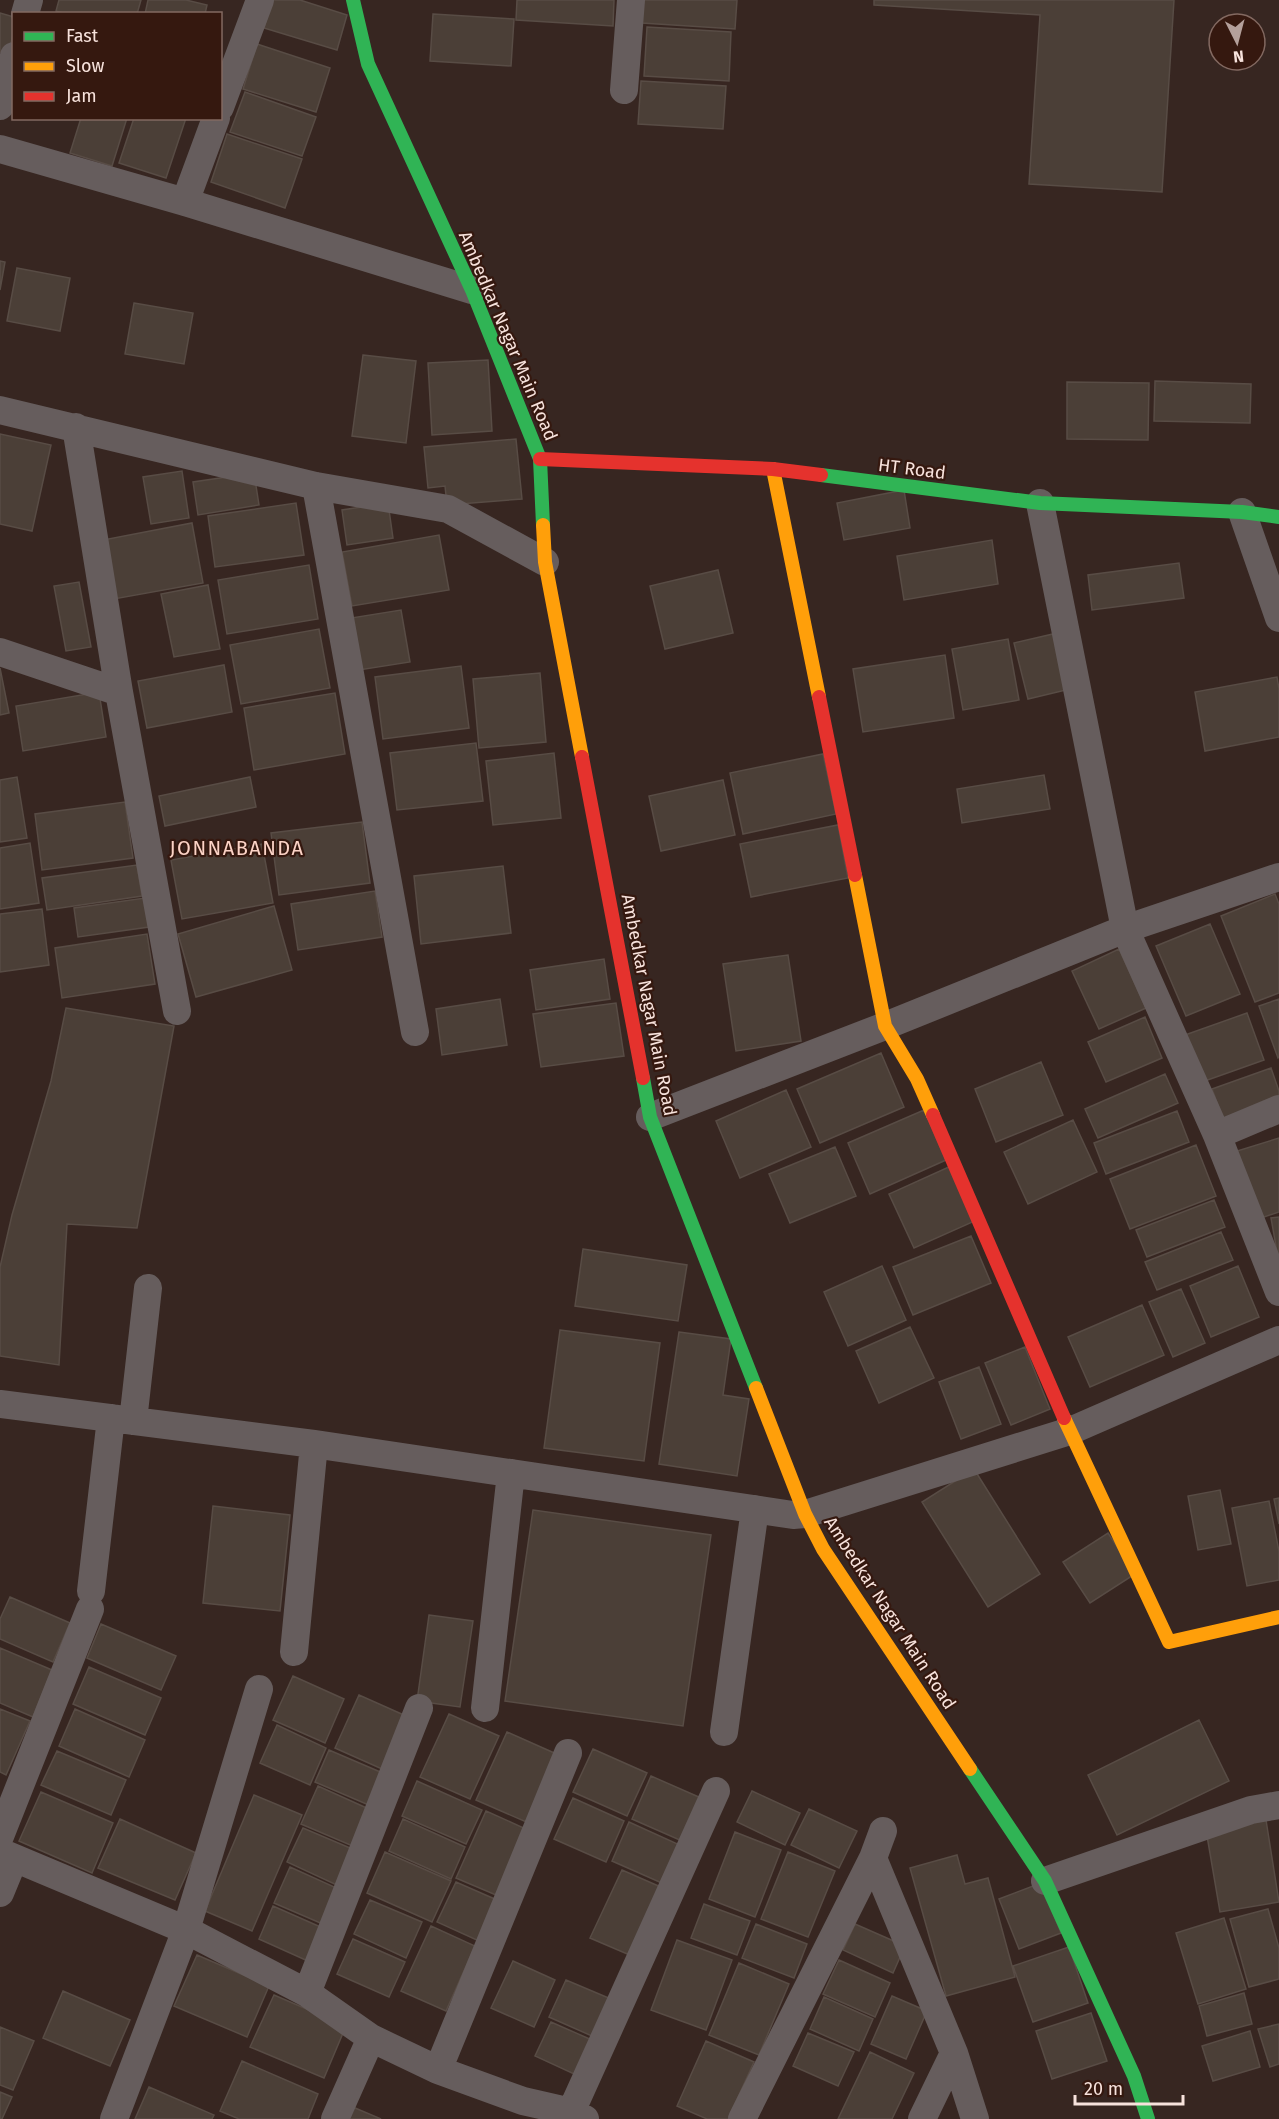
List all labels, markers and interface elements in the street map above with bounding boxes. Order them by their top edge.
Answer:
legend [12,12,222,120]
north arrow [1207,12,1267,72]
text: Fast [66,25,99,47]
text: N [1232,46,1245,66]
text: Slow [66,55,105,77]
text: Jam [66,85,97,107]
street label: Ambedkar Nagar Main Road [454,228,562,444]
street label: HT Road [877,454,947,484]
district label: JONNABANDA [169,836,305,860]
street label: Ambedkar Nagar Main Road [617,892,681,1118]
street label: Ambedkar Nagar Main Road [819,1512,961,1714]
scale bar [1075,2068,1183,2106]
text: 20 m [1084,2078,1123,2100]

